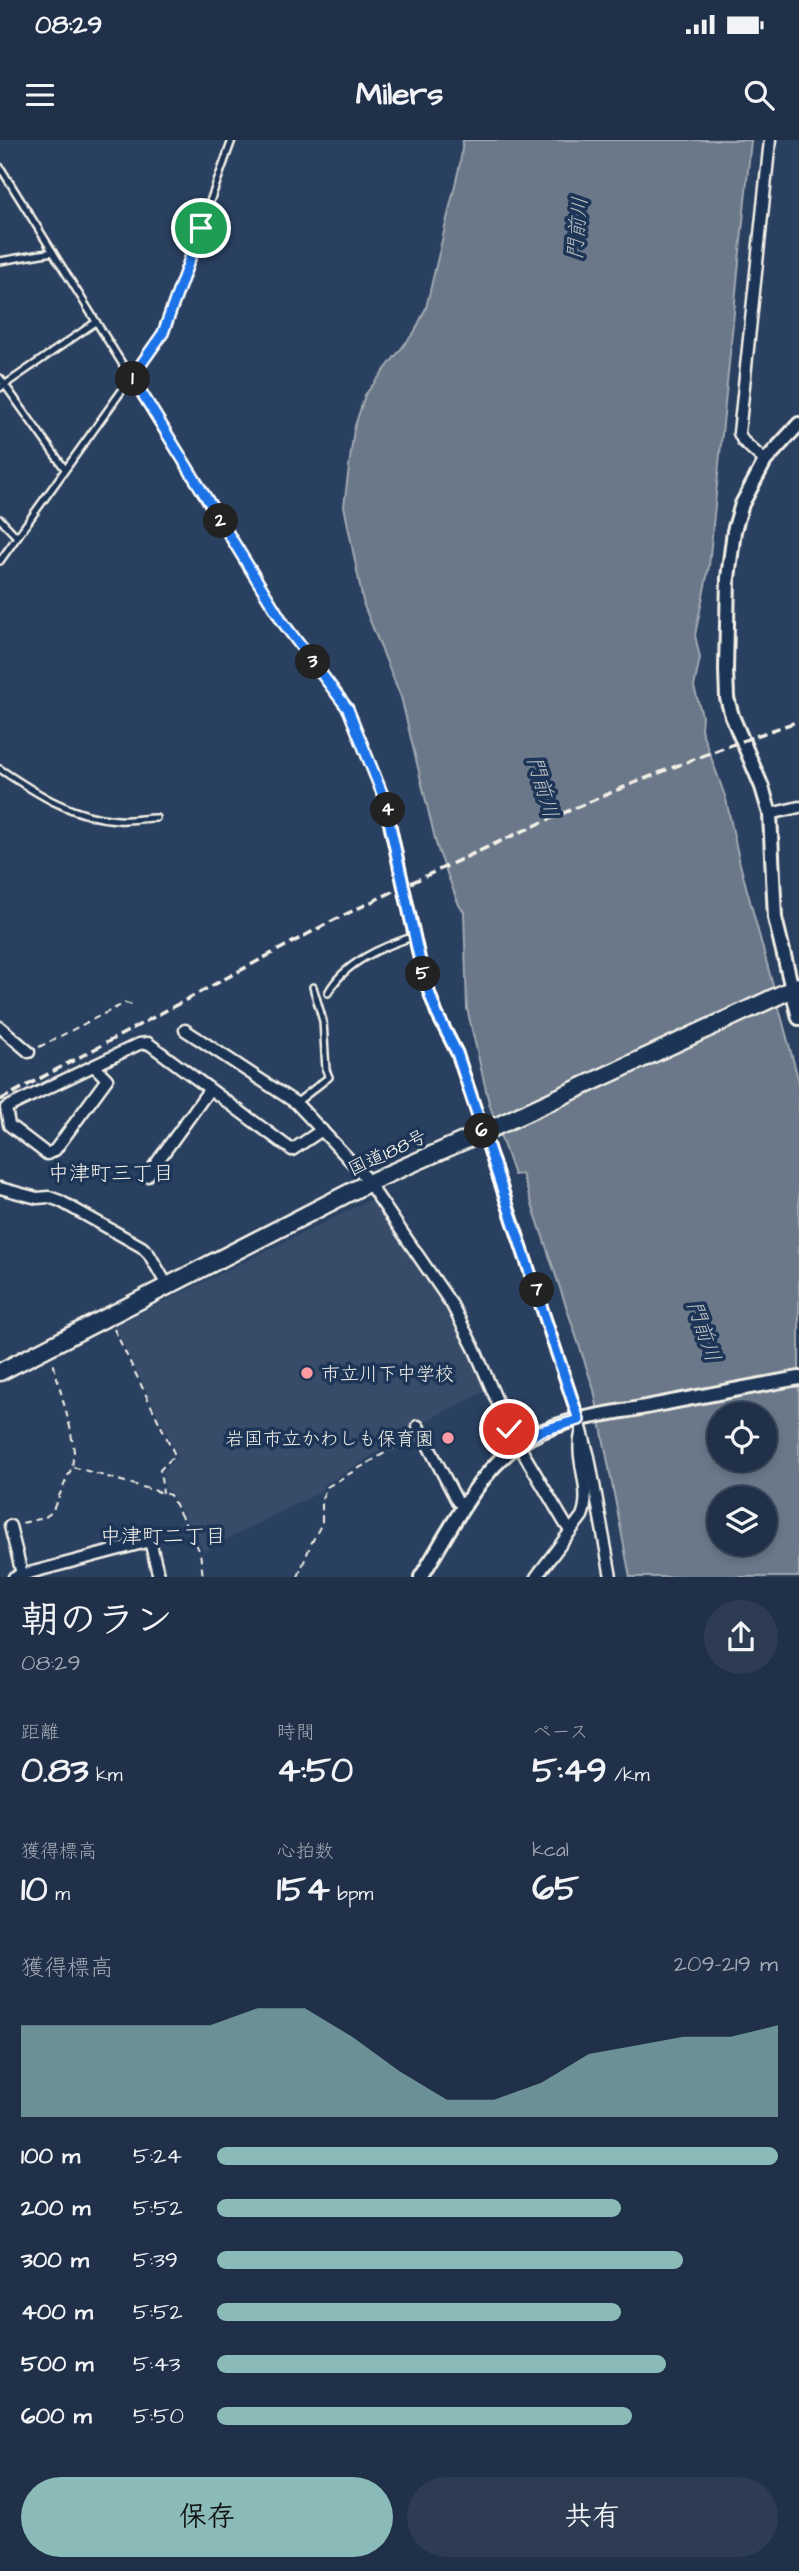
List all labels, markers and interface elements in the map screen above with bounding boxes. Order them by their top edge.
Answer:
text: 08:29 [35,7,102,43]
text: Milers [356,72,443,117]
icon: menu [21,76,59,114]
icon: search [740,76,778,114]
water label: 門前川 [560,195,595,261]
pin [171,198,231,258]
icon: arrive [182,209,220,247]
pin: 1 [116,362,150,396]
text: 1 [131,365,134,392]
pin: 2 [204,504,238,538]
text: 2 [215,507,226,534]
pin: 3 [296,644,330,680]
text: 3 [308,648,317,675]
water label: 門前川 [520,753,565,821]
pin: 4 [370,792,406,828]
text: 4 [381,796,394,823]
pin: 5 [406,956,440,992]
text: 5 [416,960,429,987]
pin: 6 [464,1114,500,1149]
text: 6 [476,1117,487,1144]
street label: 国道188号 [344,1123,431,1183]
district label: 中津町三丁目 [48,1159,174,1188]
pin: 7 [520,1272,554,1308]
text: 7 [531,1276,542,1303]
water label: 門前川 [680,1297,727,1366]
place label: 市立川下中学校 [321,1361,454,1388]
marker: 市立川下中学校 [299,1365,315,1381]
pin [479,1399,539,1459]
map controls [707,1402,777,1556]
button: locate [707,1402,777,1472]
icon: check [490,1410,528,1448]
place label: 岩国市立かわしも保育園 [225,1426,434,1453]
marker: 岩国市立かわしも保育園 [440,1430,456,1446]
button: layers [707,1486,777,1556]
district label: 中津町二丁目 [100,1522,226,1551]
text: 朝のラン [21,1595,173,1647]
button: share [704,1600,778,1674]
text: 08:29 [21,1647,81,1679]
text: 距離 [21,1719,59,1746]
text: 時間 [277,1719,315,1746]
text: ペース [532,1719,588,1746]
text: 0.83 [21,1746,89,1795]
text: 4:50 [277,1746,353,1795]
text: 5:49 [532,1746,607,1795]
text: km [89,1762,123,1789]
text: /km [607,1762,649,1789]
text: kcal [532,1837,569,1864]
text: 獲得標高 [21,1838,97,1865]
text: 心拍数 [277,1838,334,1865]
text: 65 [532,1864,579,1913]
text: 10 [21,1865,48,1914]
text: 154 [277,1865,330,1914]
text: m [48,1881,70,1908]
text: bpm [330,1881,373,1908]
text: 209–219 m [674,1948,778,1980]
text: 獲得標高 [21,1952,113,1984]
text: 100 m [21,2140,80,2172]
text: 5:24 [133,2140,182,2172]
text: 200 m [21,2192,90,2224]
text: 5:52 [133,2192,183,2224]
text: 300 m [21,2244,89,2276]
text: 5:39 [133,2244,178,2276]
text: 400 m [21,2296,93,2328]
text: 5:52 [133,2296,183,2328]
text: 500 m [21,2348,93,2380]
text: 5:43 [133,2348,180,2380]
text: 600 m [21,2400,92,2432]
text: 5:50 [133,2400,184,2432]
button: 保存 [21,2477,393,2557]
button: 共有 [407,2477,778,2557]

